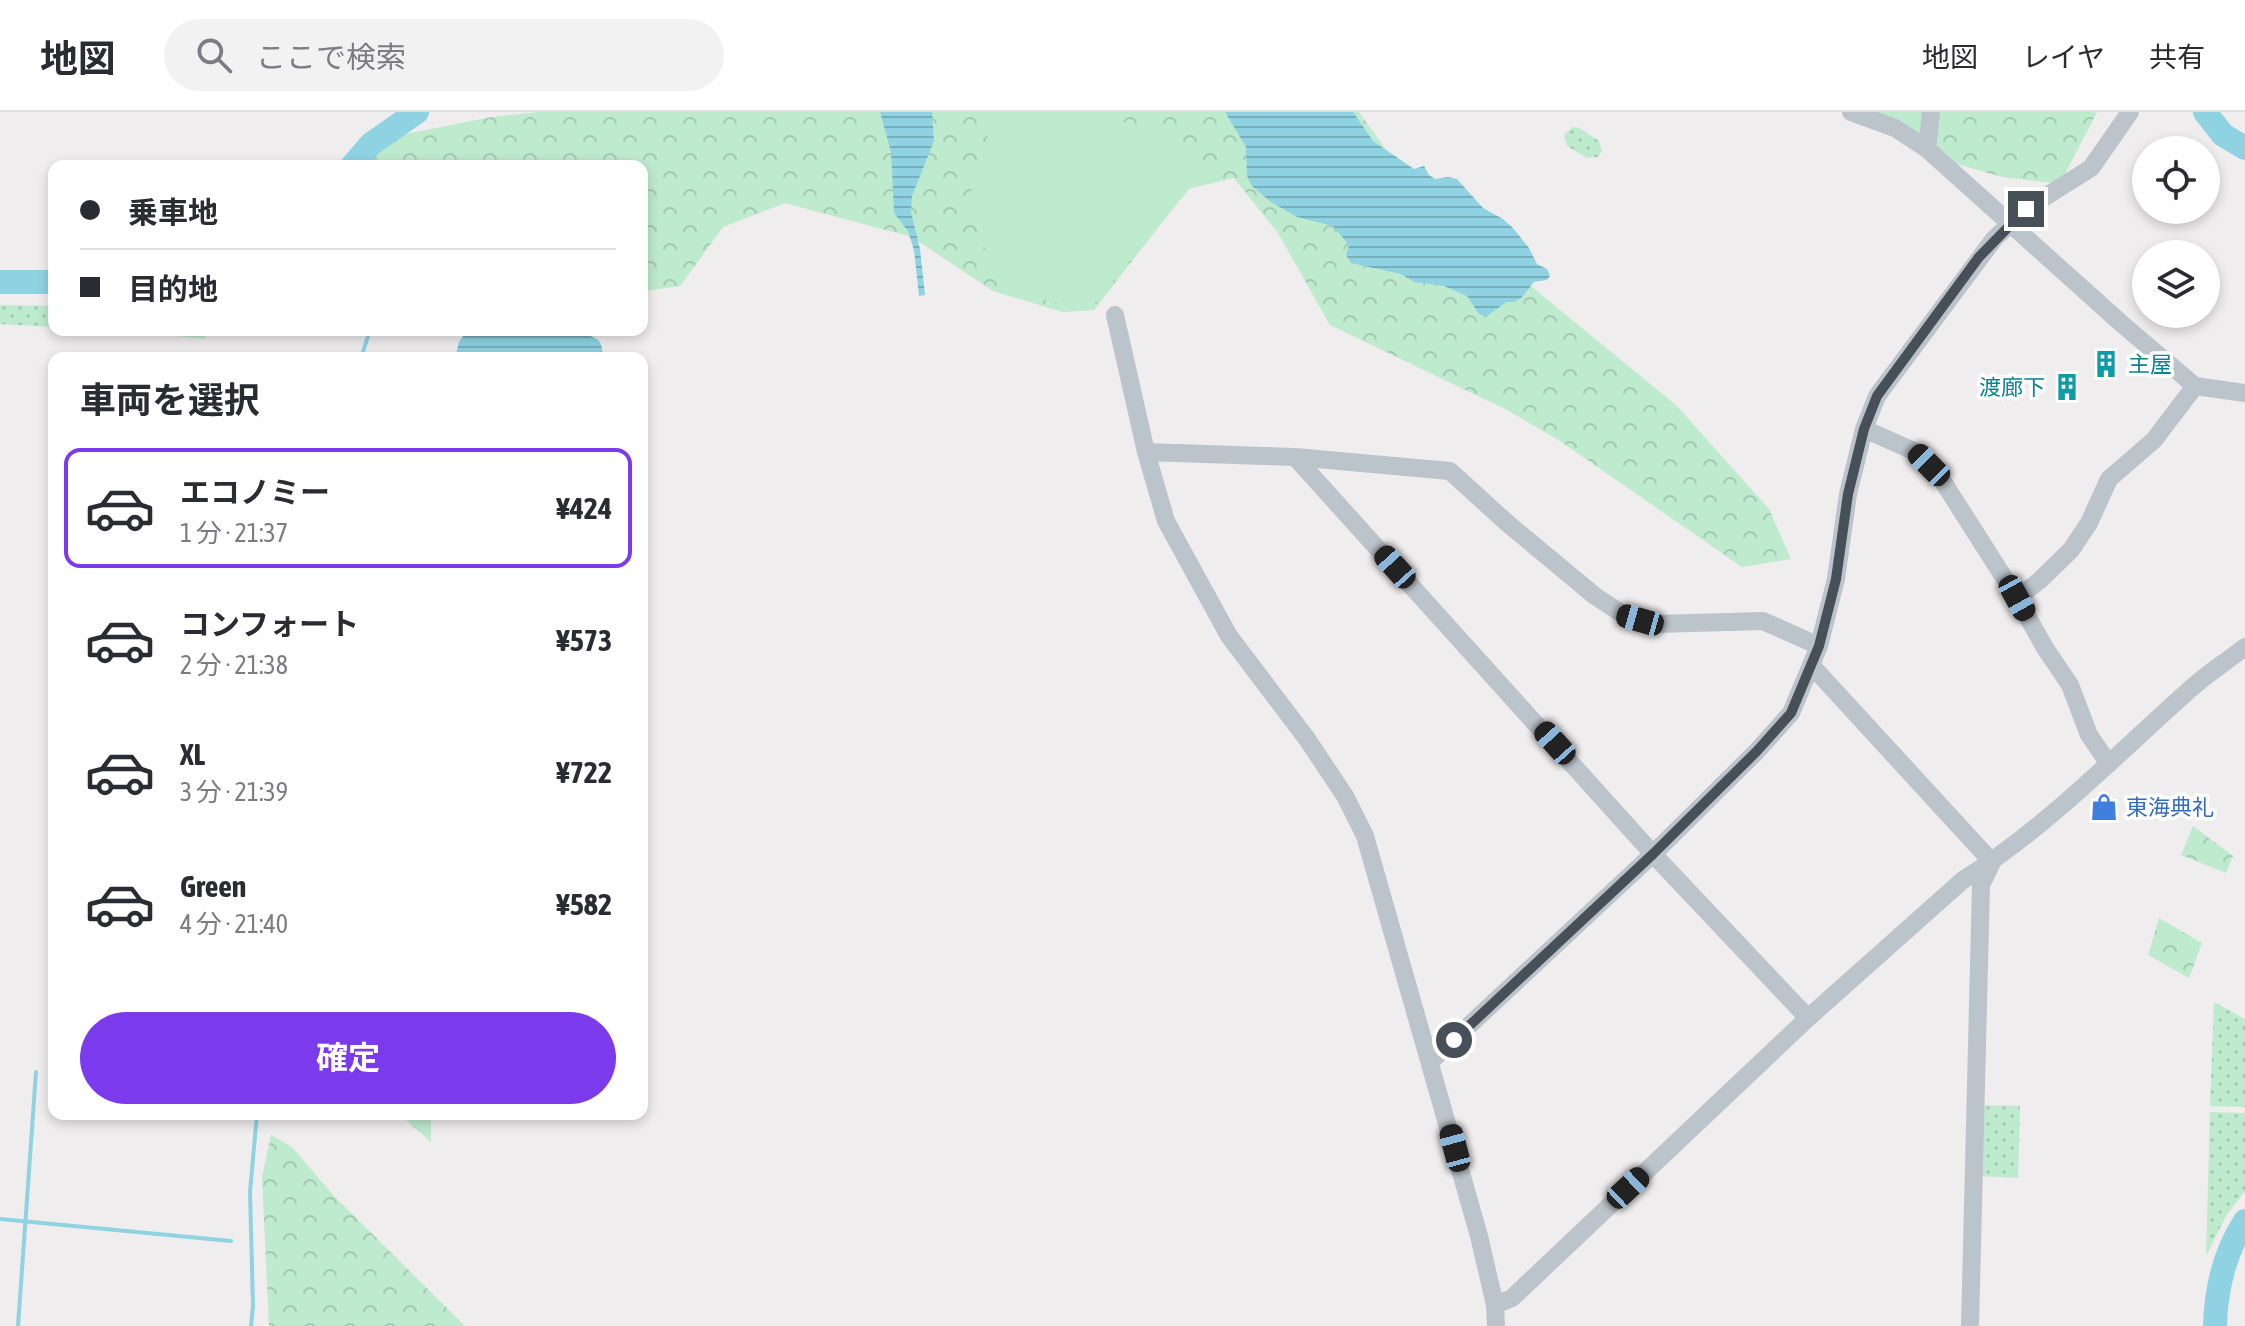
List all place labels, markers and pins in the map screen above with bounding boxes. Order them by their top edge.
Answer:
building icon: 主屋 [2091,349,2121,379]
place label: 主屋 [2128,351,2172,377]
building icon: 渡廊下 [2052,372,2082,402]
place label: 渡廊下 [1979,374,2045,400]
shop icon: 東海典礼 [2089,792,2119,822]
place label: 東海典礼 [2126,794,2214,820]

